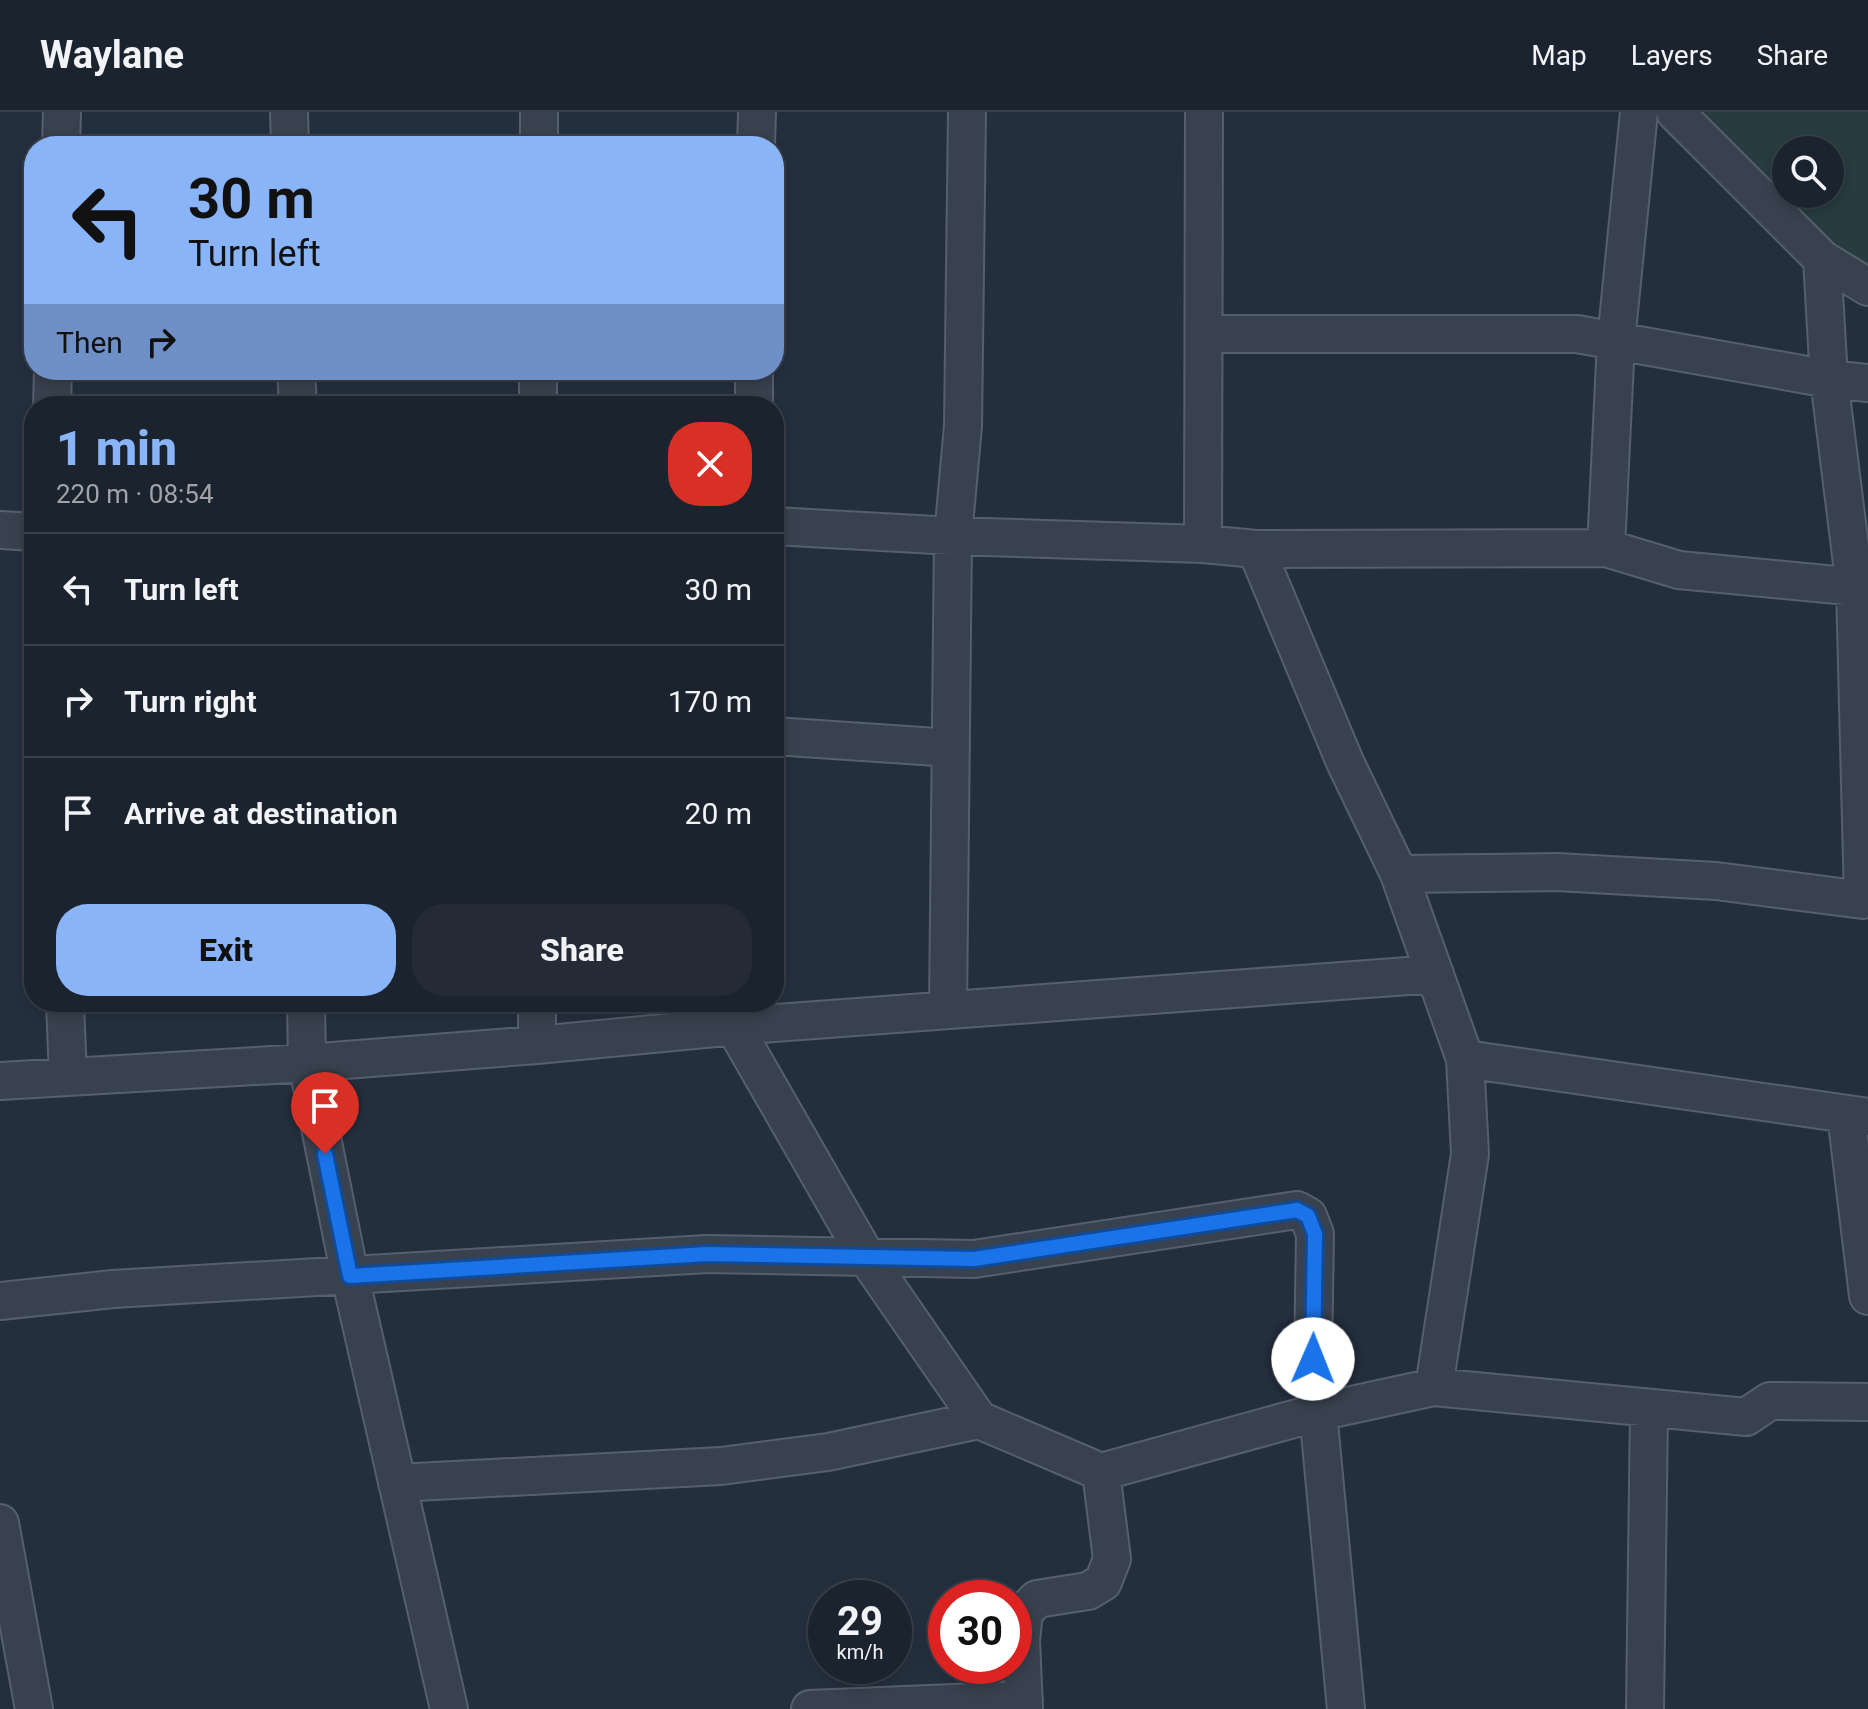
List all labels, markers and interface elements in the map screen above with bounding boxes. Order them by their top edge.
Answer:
text: Waylane [40,33,184,77]
text: Map [1531,39,1587,72]
text: Layers [1631,39,1713,72]
text: Share [1757,39,1828,72]
map controls [1772,136,1844,208]
button: search [1772,136,1844,208]
text: 30 m [188,166,315,232]
icon: left [56,168,160,272]
text: Turn left [188,233,321,275]
icon: right [139,320,183,364]
text: Then [56,325,123,360]
text: 1 min [56,420,177,477]
button: close [668,422,752,506]
text: 220 m · 08:54 [56,479,214,509]
icon: left [56,567,100,611]
text: Turn left [124,572,239,607]
text: 30 m [685,572,752,607]
icon: right [56,679,100,723]
text: Turn right [124,684,257,719]
text: 170 m [668,684,752,719]
icon: arrive [56,791,100,835]
text: Arrive at destination [124,796,398,831]
text: 20 m [685,796,752,831]
button: Exit [56,904,396,996]
button: Share [412,904,752,996]
pin [291,1072,359,1154]
icon: arrive [303,1084,347,1128]
position arrow [1271,1317,1355,1401]
speed limit sign: 30 [928,1580,1032,1684]
text: 29 [837,1598,883,1645]
text: km/h [837,1640,883,1664]

